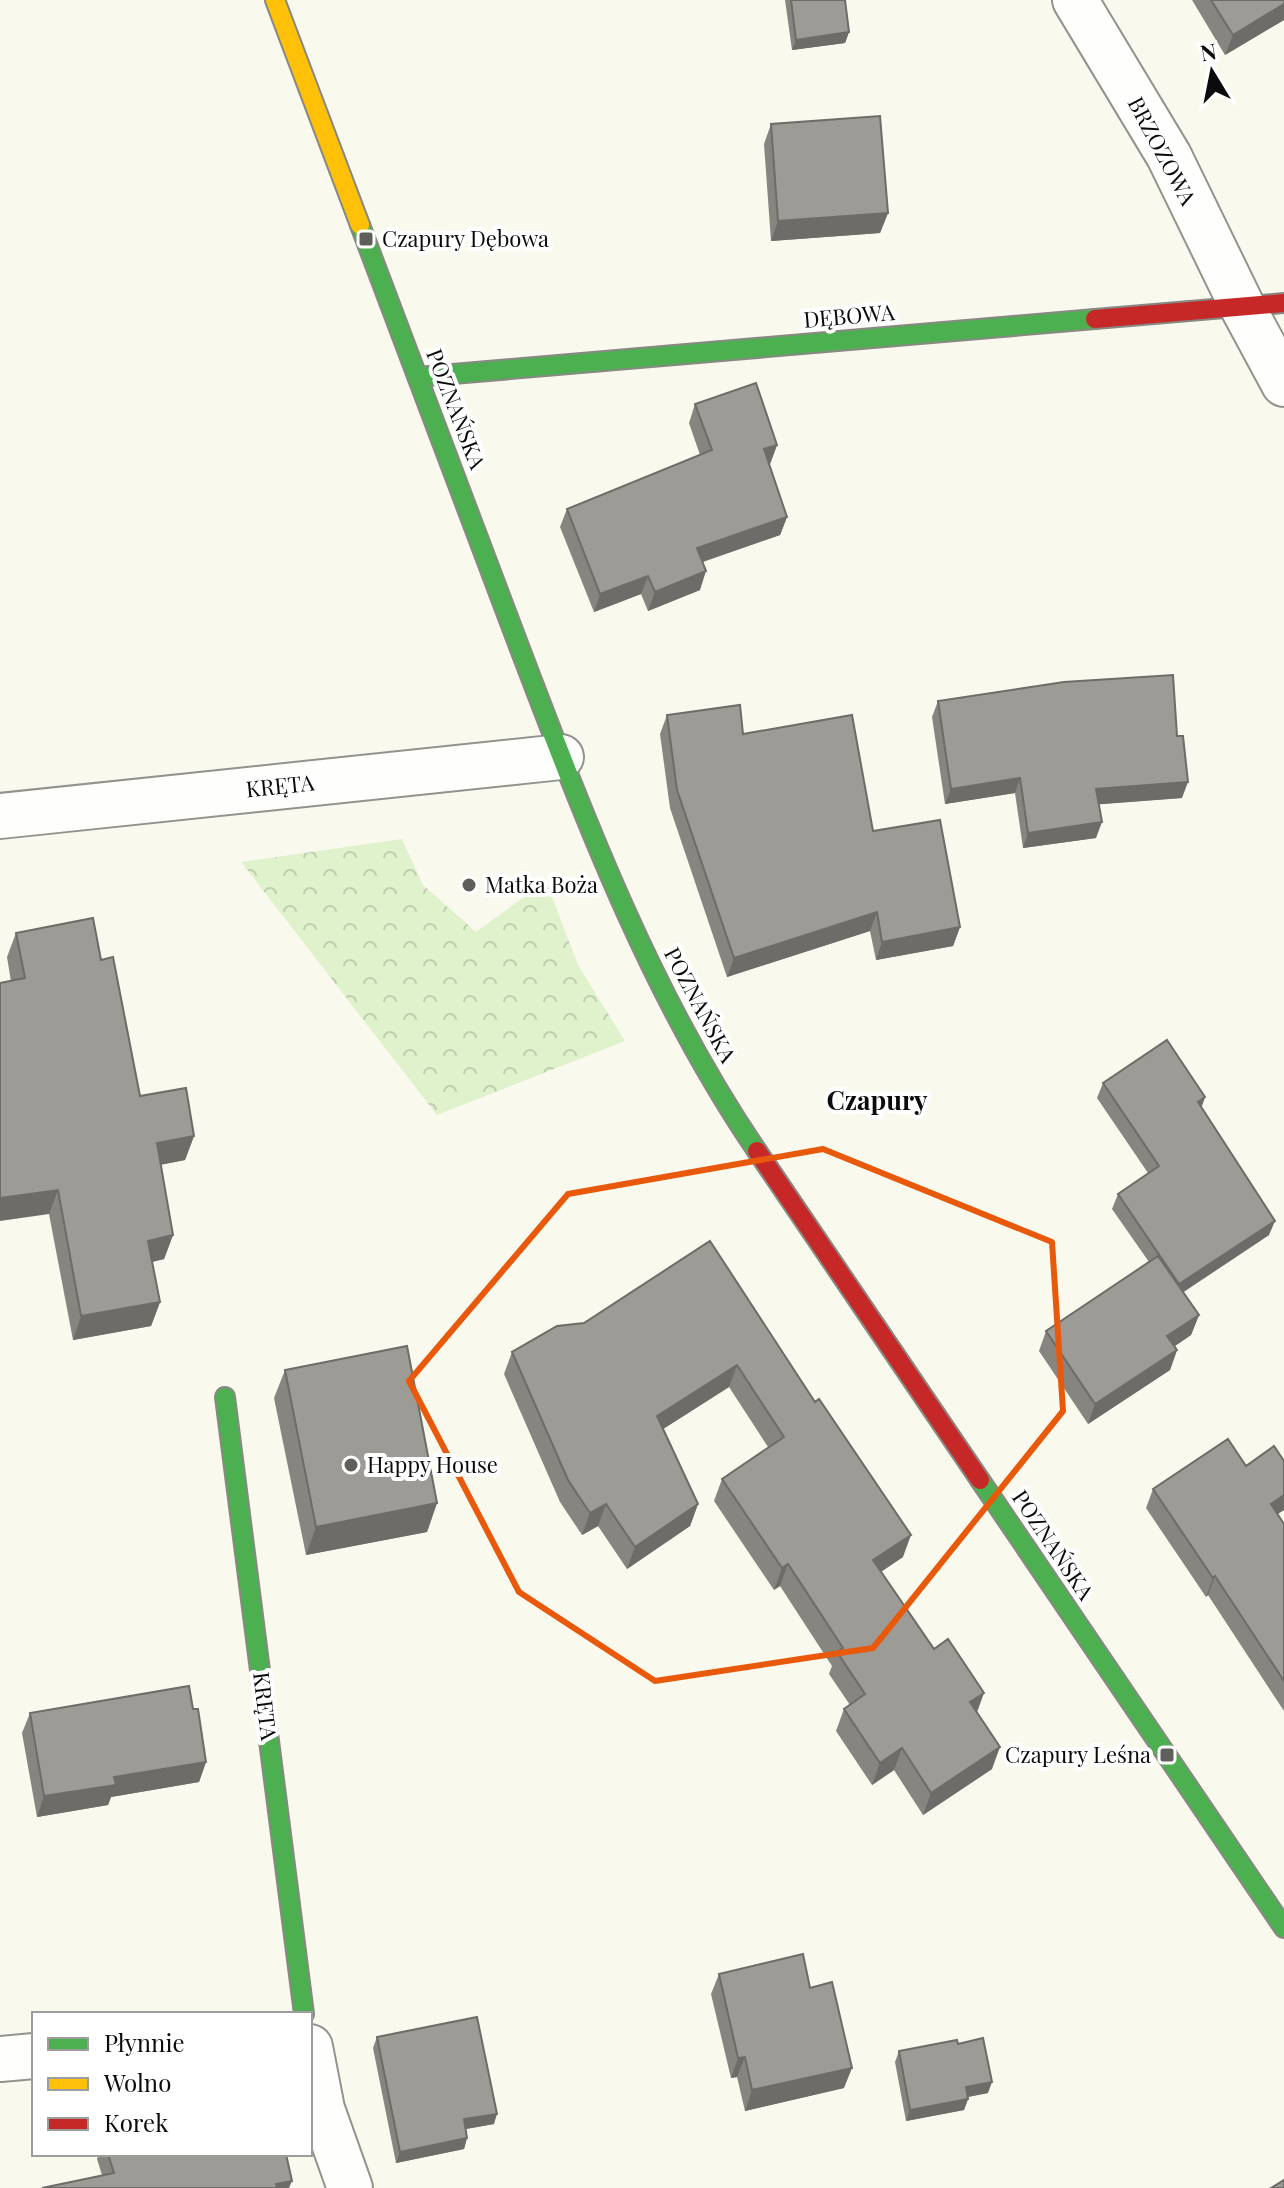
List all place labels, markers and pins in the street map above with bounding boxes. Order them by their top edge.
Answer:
place label: Czapury Dębowa [382,223,549,253]
marker: Czapury Dębowa [357,230,375,248]
place label: Matka Boża [485,869,598,899]
marker: Matka Boża [460,876,478,894]
place label: Happy House [367,1449,498,1479]
marker: Happy House [342,1456,360,1474]
place label: Czapury Leśna [1005,1739,1151,1769]
marker: Czapury Leśna [1158,1746,1176,1764]

